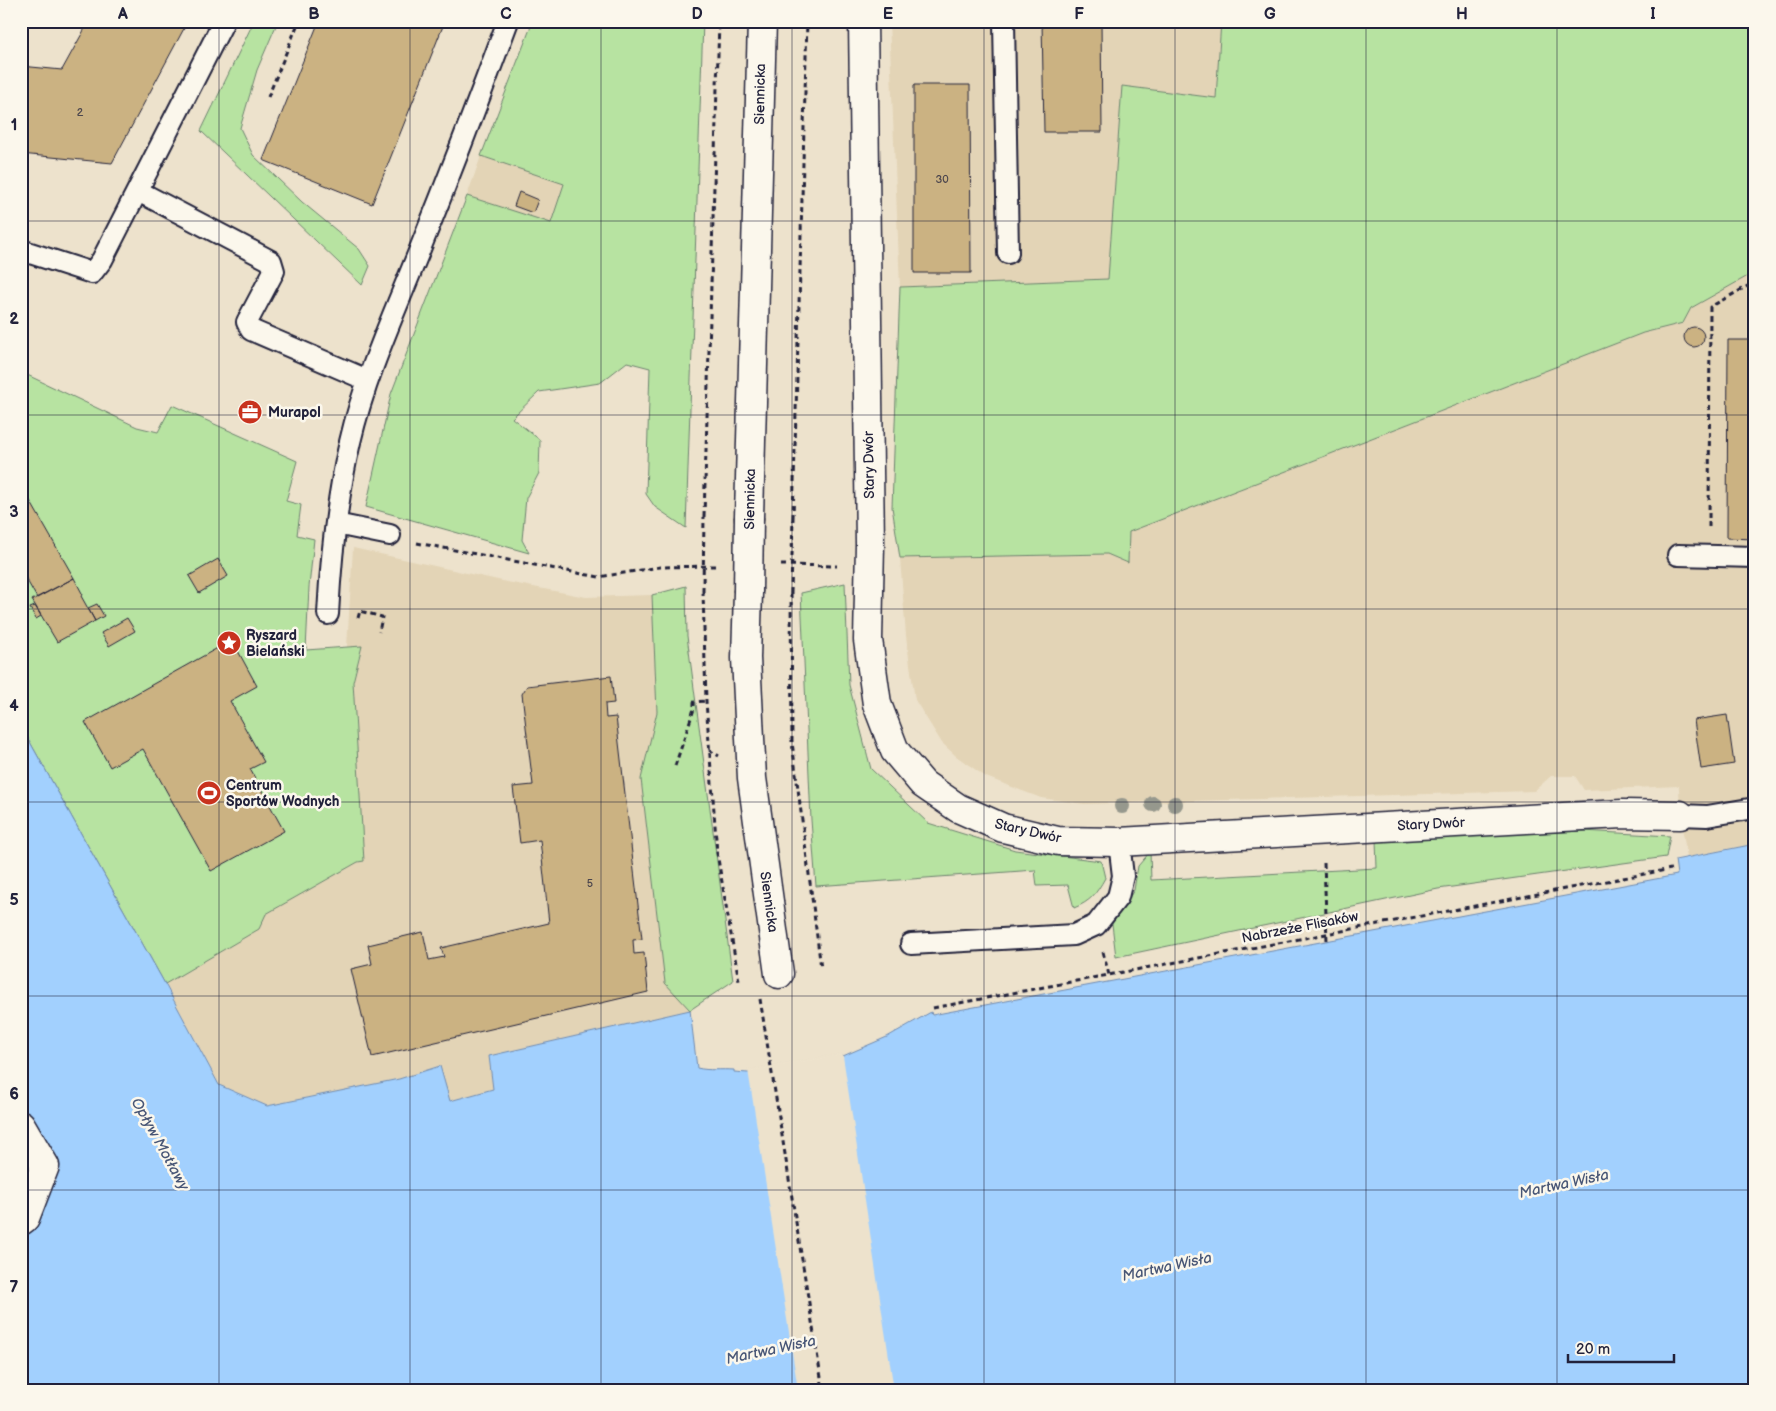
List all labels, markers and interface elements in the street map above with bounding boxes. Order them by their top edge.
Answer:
text: A [117,5,128,24]
text: B [308,5,320,24]
text: C [500,5,512,24]
text: D [691,5,703,24]
text: E [883,5,893,24]
text: F [1074,5,1084,24]
text: G [1264,5,1276,24]
text: H [1456,5,1468,24]
text: I [1650,5,1656,24]
street label: Siennicka [751,63,769,125]
house number: 2 [77,106,84,119]
text: 1 [11,116,17,135]
house number: 30 [935,173,949,186]
text: 2 [9,310,19,329]
office icon: Murapol [237,399,263,425]
place label: Murapol [268,404,321,421]
street label: Stary Dwór [860,430,878,499]
street label: Siennicka [741,468,759,530]
text: 3 [9,503,19,522]
place label: Ryszard Bielański [246,627,305,660]
place icon: Ryszard Bielański [216,630,242,656]
text: 4 [9,697,19,716]
place label: Centrum Sportów Wodnych [226,777,339,810]
sports icon: Centrum Sportów Wodnych [196,780,222,806]
street label: Stary Dwór [1397,814,1466,834]
street label: Stary Dwór [993,815,1064,847]
street label: Siennicka [756,871,782,934]
house number: 5 [587,877,593,890]
text: 5 [9,891,19,910]
street label: Nabrzeże Flisaków [1240,907,1360,947]
text: 6 [9,1085,19,1104]
water label: Opływ Motławy [127,1094,194,1195]
water label: Martwa Wisła [1517,1165,1611,1203]
water label: Martwa Wisła [1120,1248,1214,1286]
text: 7 [10,1278,19,1297]
water label: Martwa Wisła [724,1331,818,1369]
scale bar [1568,1331,1675,1363]
text: 20 m [1576,1340,1610,1359]

